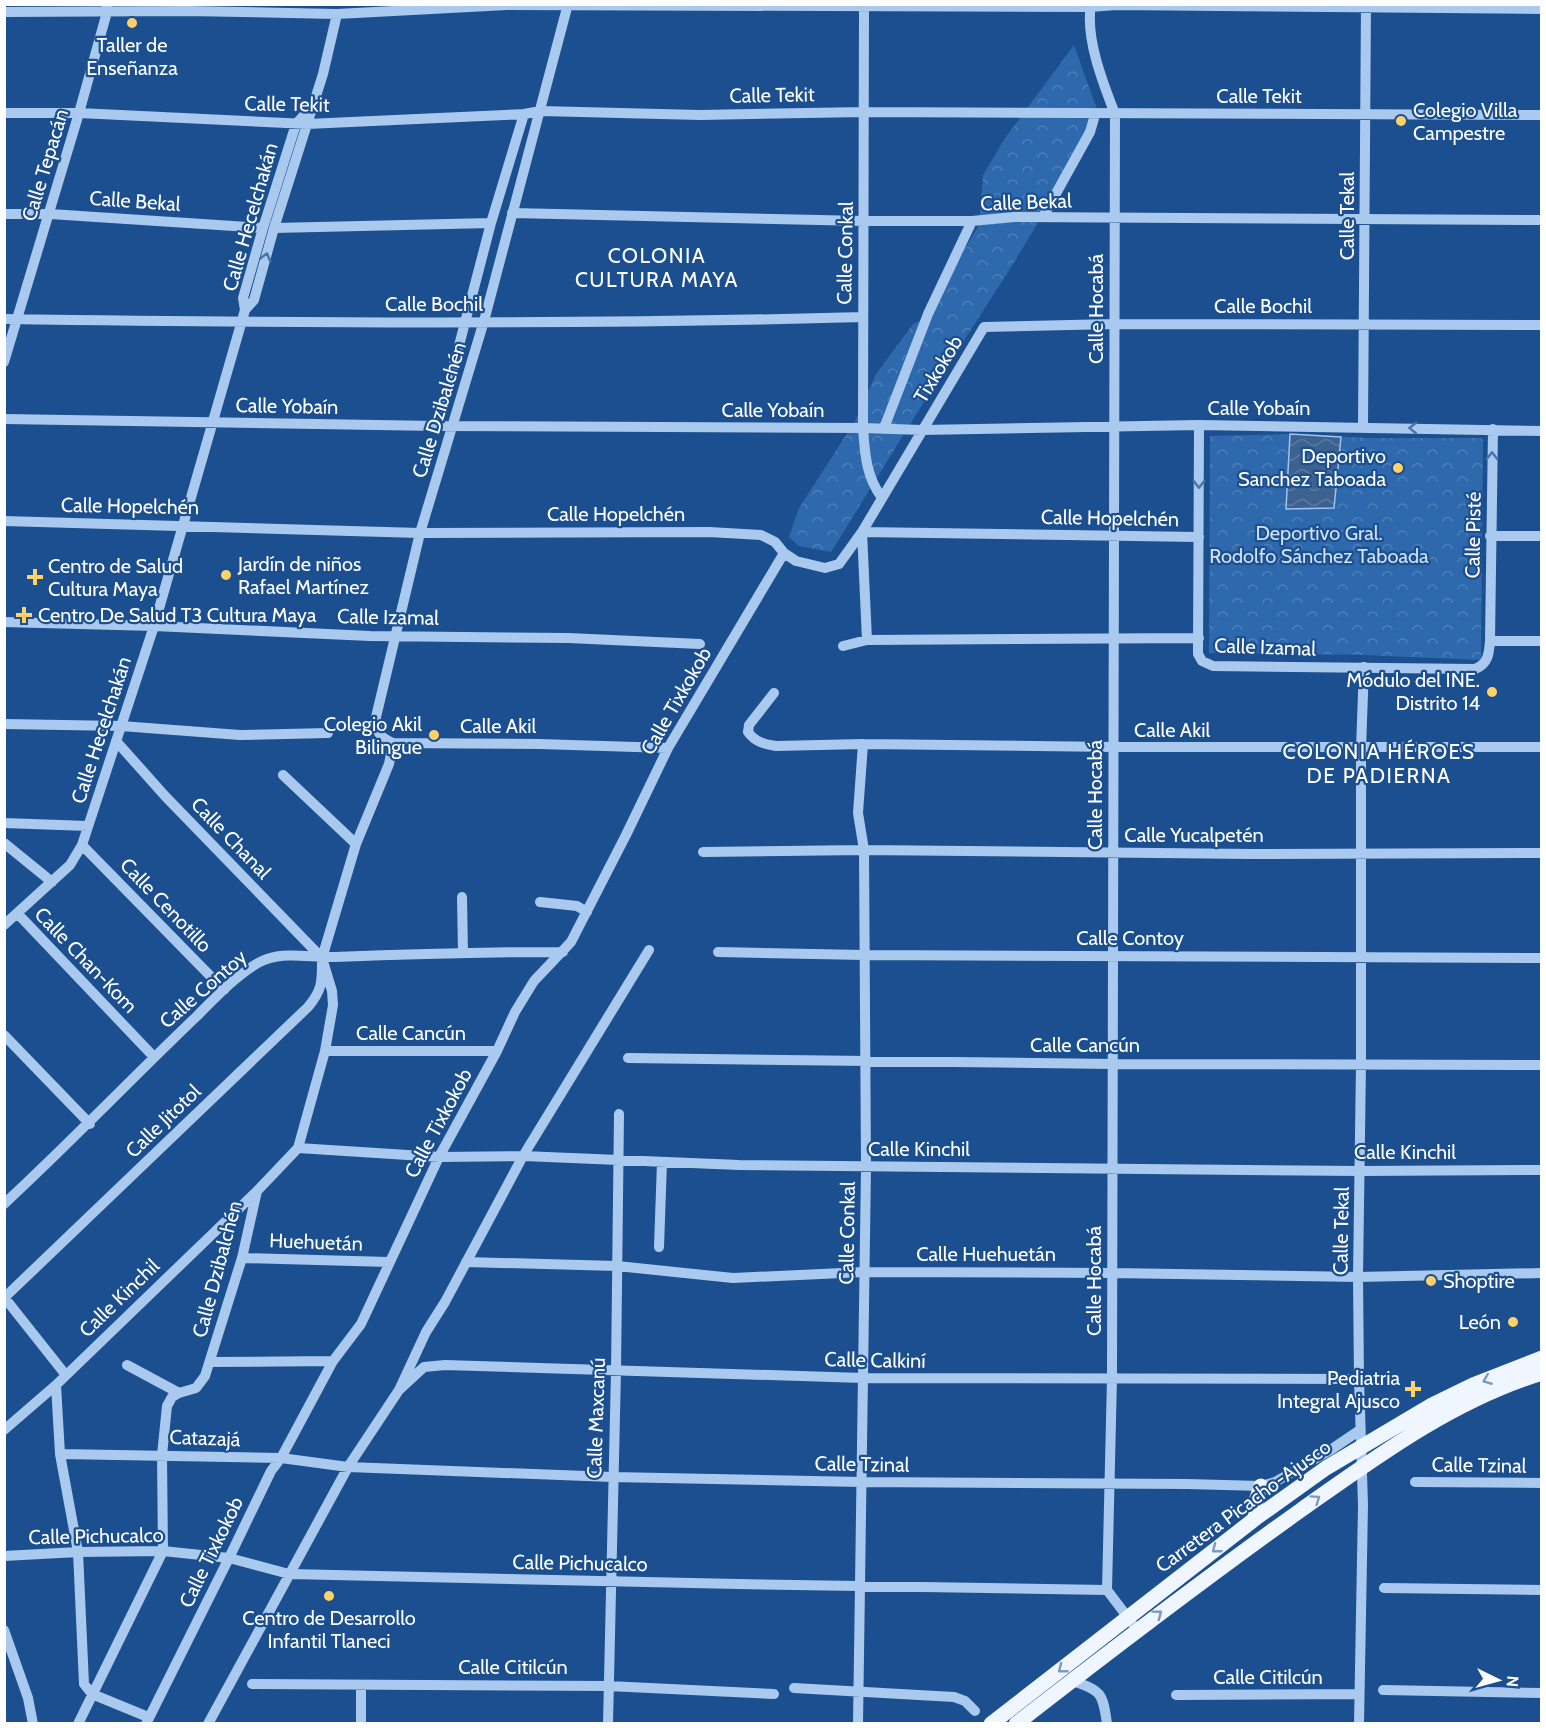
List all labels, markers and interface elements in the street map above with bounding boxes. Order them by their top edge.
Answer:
marker: Taller de Enseñanza [125,16,139,30]
place label: Taller de Enseñanza [86,33,178,80]
street label: Calle Tekit [729,82,815,108]
street label: Calle Tekit [1216,84,1302,108]
street label: Calle Tekit [244,91,330,117]
place label: Colegio Villa Campestre [1413,98,1518,145]
street label: Calle Tepacán [17,106,73,224]
marker: Colegio Villa Campestre [1394,114,1408,128]
street label: Calle Hecelchakán [217,140,283,294]
street label: Calle Tekal [1335,171,1359,260]
street label: Calle Bekal [89,186,182,216]
street label: Calle Bekal [980,188,1072,216]
street label: Calle Conkal [832,201,858,305]
district label: COLONIA CULTURA MAYA [575,243,739,292]
one-way arrow [259,252,272,262]
street label: Calle Hocabá [1084,253,1108,364]
street label: Calle Bochil [385,292,483,316]
street label: Calle Bochil [1214,294,1312,318]
street label: Tixkokob [909,331,967,407]
street label: Calle Dzibalchén [407,339,471,481]
street label: Calle Yobaín [235,393,339,419]
street label: Calle Yobaín [1208,396,1310,420]
street label: Calle Yobaín [722,398,824,422]
one-way arrow [1409,421,1418,434]
place label: Deportivo Sanchez Taboada [1238,444,1386,491]
one-way arrow [1486,452,1498,461]
marker: Deportivo Sanchez Taboada [1391,461,1405,475]
one-way arrow [1193,479,1205,488]
street label: Calle Pisté [1460,491,1486,579]
street label: Calle Hopelchén [61,493,199,519]
street label: Calle Hopelchén [547,502,685,526]
street label: Calle Hopelchén [1041,505,1179,531]
park label: Deportivo Gral. Rodolfo Sánchez Taboada [1209,521,1429,568]
place label: Jardín de niños Rafael Martínez [237,552,369,599]
place label: Centro de Salud Cultura Maya [48,554,183,601]
marker: Centro de Salud Cultura Maya [26,568,44,586]
marker: Jardín de niños Rafael Martínez [219,568,233,582]
place label: Centro De Salud T3 Cultura Maya [38,603,317,627]
street label: Calle Izamal [337,604,439,630]
marker: Centro De Salud T3 Cultura Maya [15,606,33,624]
street label: Calle Izamal [1214,633,1317,661]
street label: Calle Tixkokob [636,643,716,759]
street label: Calle Hecelchakán [66,654,136,806]
place label: Módulo del INE. Distrito 14 [1346,668,1480,715]
marker: Módulo del INE. Distrito 14 [1485,685,1499,699]
place label: Colegio Akil Bilingue [324,712,422,759]
street label: Calle Akil [460,714,536,738]
street label: Calle Akil [1134,718,1210,742]
marker: Colegio Akil Bilingue [427,728,441,742]
street label: Calle Hocabá [1083,739,1107,850]
district label: COLONIA HÉROES DE PADIERNA [1283,739,1476,788]
street label: Calle Chanal [186,792,276,884]
street label: Calle Yucalpetén [1124,823,1264,847]
street label: Calle Cenotillo [115,853,217,957]
street label: Calle Chan-Kom [30,902,142,1018]
street label: Calle Contoy [1076,926,1184,950]
street label: Calle Contoy [155,945,251,1033]
street label: Calle Cancún [356,1021,466,1045]
street label: Calle Cancún [1030,1033,1140,1057]
street label: Calle Tixkokob [399,1064,477,1182]
street label: Calle Jitotol [120,1079,206,1163]
street label: Calle Kinchil [868,1137,970,1161]
street label: Calle Kinchil [1354,1140,1456,1164]
street label: Calle Conkal [834,1181,860,1285]
street label: Calle Tekal [1328,1186,1354,1275]
street label: Calle Dzibalchén [187,1198,247,1340]
street label: Calle Hocabá [1082,1225,1106,1336]
street label: Huehuetán [269,1228,363,1256]
street label: Calle Huehuetán [916,1242,1056,1266]
street label: Calle Kinchil [74,1254,164,1342]
place label: Shoptire [1443,1269,1515,1293]
marker: Shoptire [1424,1274,1438,1288]
place label: León [1459,1310,1501,1334]
marker: León [1506,1315,1520,1329]
street label: Calle Calkiní [824,1347,926,1373]
street label: Calle Maxcanú [582,1357,610,1479]
place label: Pediatria Integral Ajusco [1277,1366,1400,1413]
one-way arrow [1482,1373,1493,1385]
marker: Pediatria Integral Ajusco [1404,1380,1422,1398]
street label: Catazajá [169,1425,241,1451]
street label: Carretera Picacho-Ajusco [1151,1434,1335,1578]
street label: Calle Tzinal [814,1451,910,1477]
street label: Calle Tzinal [1431,1452,1527,1478]
street label: Calle Tixkokob [174,1493,248,1611]
one-way arrow [1310,1495,1321,1506]
street label: Calle Pichucalco [28,1523,164,1549]
one-way arrow [1212,1542,1223,1553]
street label: Calle Pichucalco [512,1550,648,1576]
marker: Centro de Desarrollo Infantil Tlaneci [322,1589,336,1603]
place label: Centro de Desarrollo Infantil Tlaneci [242,1606,416,1653]
one-way arrow [1152,1610,1163,1621]
north arrow [1468,1650,1528,1710]
street label: Calle Citilcún [458,1655,568,1679]
one-way arrow [1057,1662,1068,1673]
street label: Calle Citilcún [1213,1665,1323,1689]
text: N [1502,1675,1522,1688]

